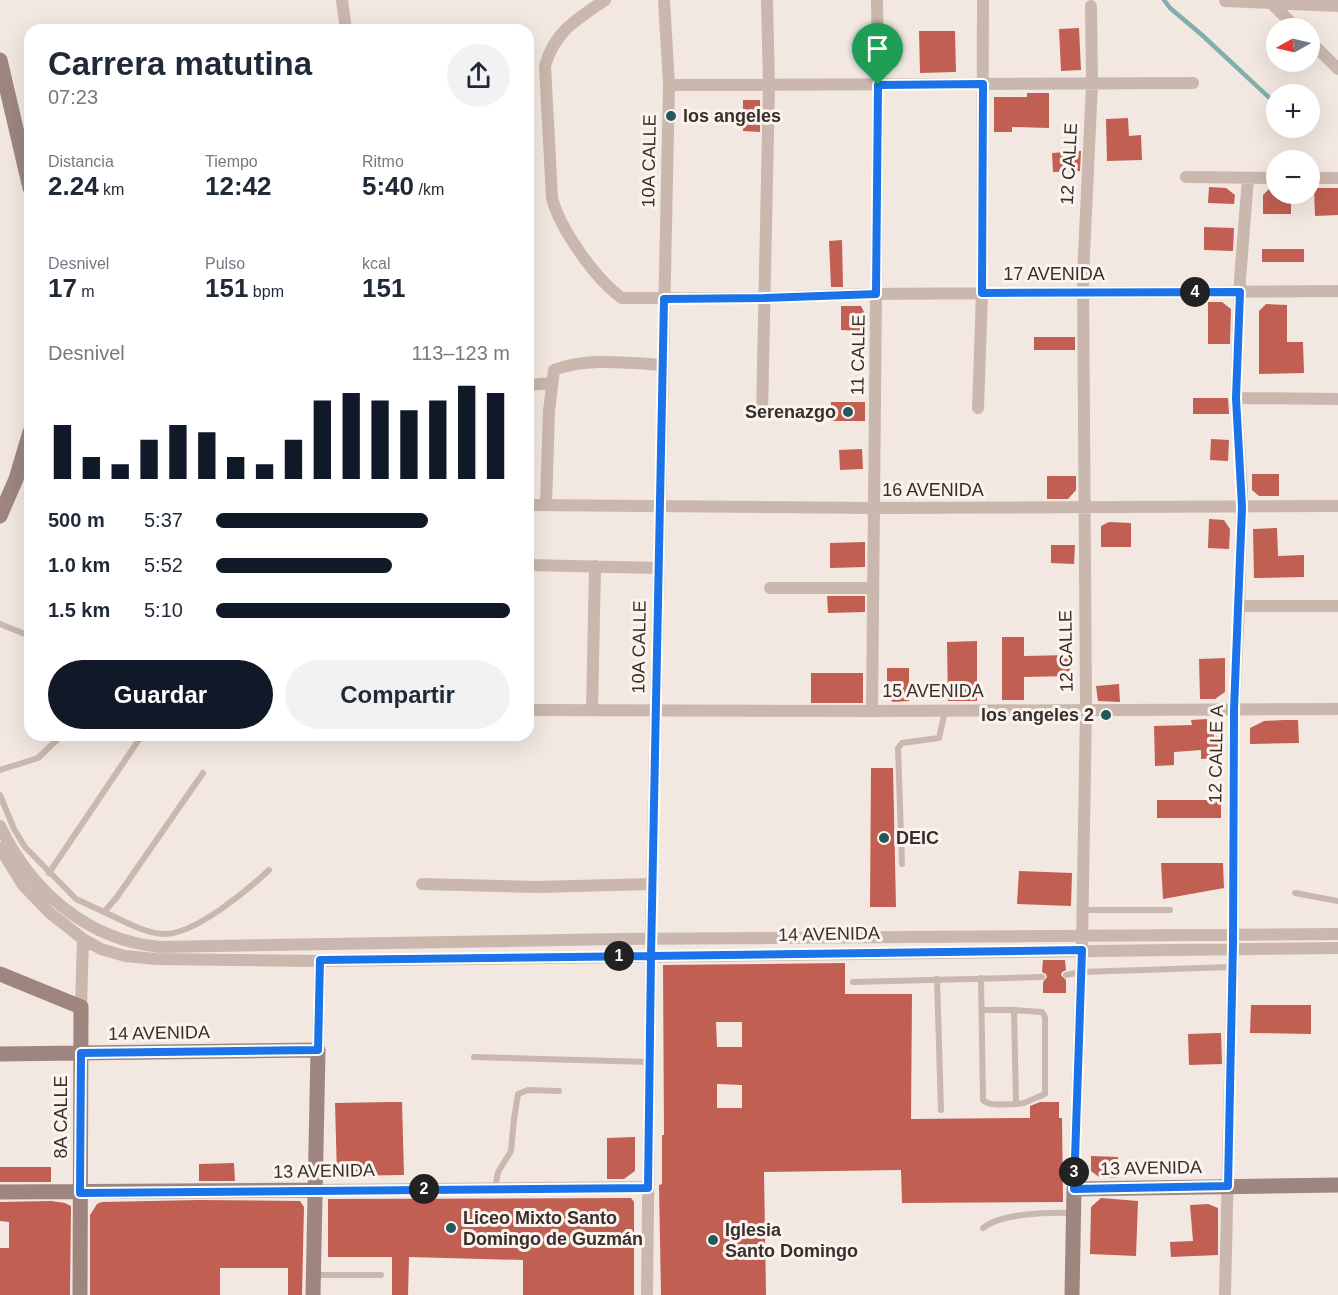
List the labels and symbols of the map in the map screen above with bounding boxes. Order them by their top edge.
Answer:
north arrow [1266,18,1320,72]
pin [852,23,903,85]
place label: los angeles [683,106,781,126]
marker: los angeles [664,109,678,123]
street label: 10A CALLE [638,114,660,208]
street label: 12 CALLE [1057,123,1081,205]
street label: 17 AVENIDA [1003,264,1105,284]
pin: 4 [1180,277,1210,307]
street label: 11 CALLE [847,314,869,396]
place label: Serenazgo [745,402,836,422]
marker: Serenazgo [841,405,855,419]
street label: 16 AVENIDA [882,480,984,500]
street label: 10A CALLE [628,600,650,694]
street label: 12 CALLE [1055,610,1077,692]
street label: 15 AVENIDA [882,681,984,701]
place label: los angeles 2 [981,705,1094,725]
street label: 12 CALLE A [1205,705,1227,803]
marker: los angeles 2 [1099,708,1113,722]
place label: DEIC [896,828,939,848]
marker: DEIC [877,831,891,845]
street label: 14 AVENIDA [778,923,880,945]
pin: 1 [604,941,634,971]
street label: 14 AVENIDA [108,1022,210,1044]
street label: 8A CALLE [51,1075,71,1159]
pin: 3 [1059,1157,1089,1187]
street label: 13 AVENIDA [1100,1157,1202,1179]
street label: 13 AVENIDA [273,1160,375,1182]
pin: 2 [409,1174,439,1204]
place label: Liceo Mixto Santo Domingo de Guzmán [463,1208,643,1249]
place label: Iglesia Santo Domingo [725,1220,858,1261]
marker: Liceo Mixto Santo Domingo de Guzmán [444,1221,458,1235]
marker: Iglesia Santo Domingo [706,1233,720,1247]

